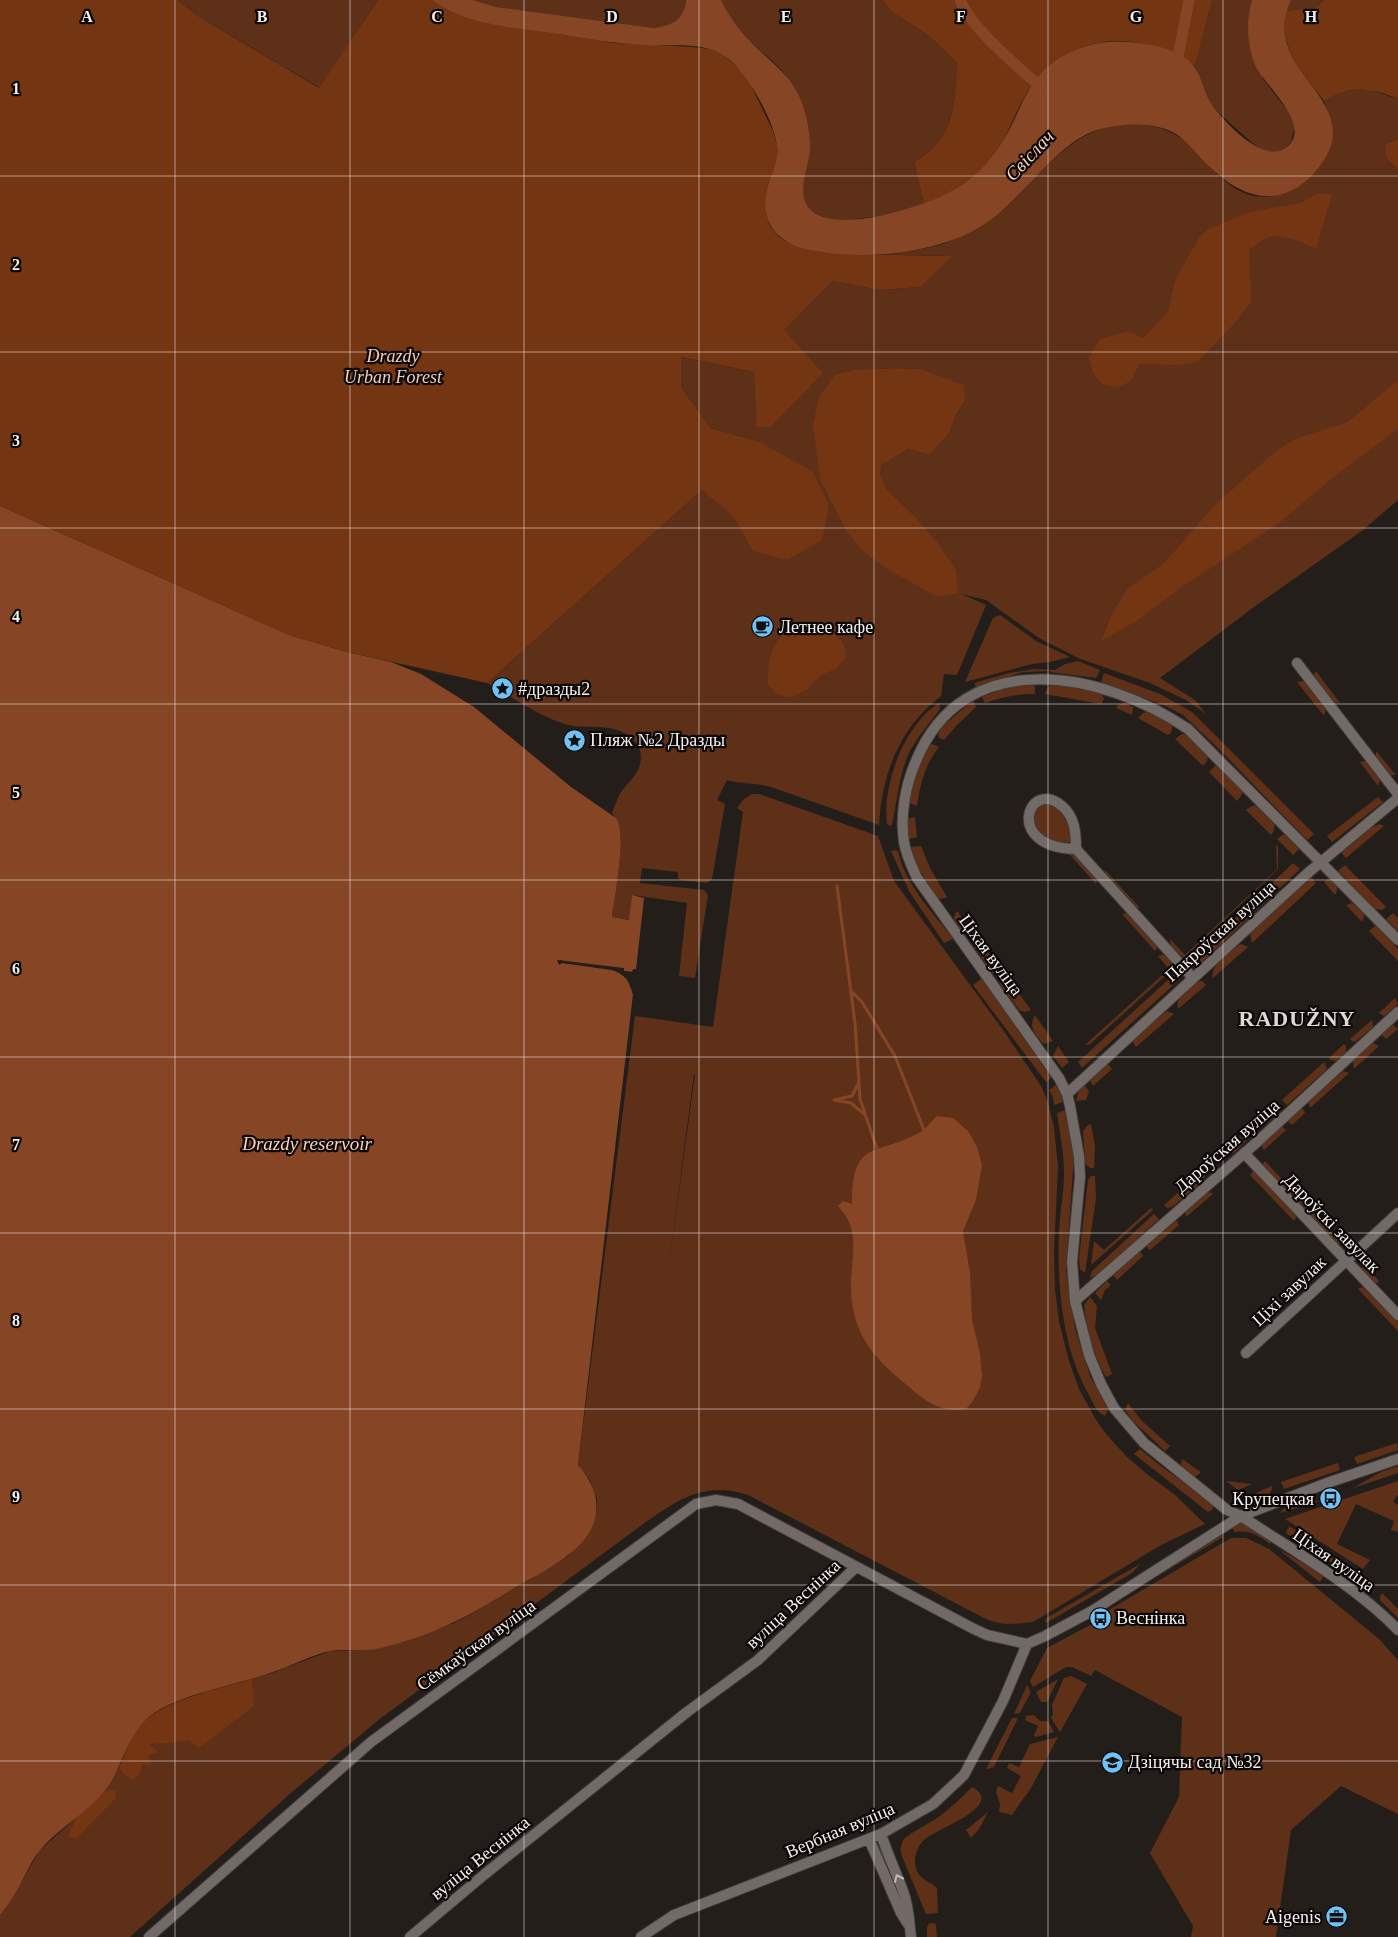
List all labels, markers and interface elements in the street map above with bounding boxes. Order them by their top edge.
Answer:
text: A [81,8,93,25]
text: B [257,8,268,25]
text: C [431,8,443,25]
text: D [606,8,618,25]
text: E [781,8,791,25]
text: F [956,8,966,25]
text: G [1130,8,1143,25]
text: H [1305,8,1318,25]
text: 1 [12,80,20,97]
water label: Свіслач [1001,126,1058,185]
text: 2 [12,256,20,273]
park label: Drazdy Urban Forest [344,346,443,387]
text: 3 [12,432,20,449]
text: 4 [12,608,20,625]
cafe icon: Летнее кафе [751,615,775,639]
place label: Летнее кафе [779,617,873,637]
place icon: #дразды2 [490,677,514,701]
place label: #дразды2 [518,679,590,699]
place icon: Пляж №2 Дразды [562,728,586,752]
place label: Пляж №2 Дразды [590,730,725,750]
text: 5 [12,784,20,801]
street label: Пакроўская вуліца [1161,876,1279,986]
street label: Ціхая вуліца [955,911,1027,999]
text: 6 [12,960,20,977]
district label: RADUŽNY [1239,1006,1356,1031]
street label: Дароўская вуліца [1171,1095,1283,1197]
water label: Drazdy reservoir [241,1133,372,1154]
text: 7 [12,1136,20,1153]
street label: Дароўскі завулак [1280,1169,1385,1277]
street label: Ціхі завулак [1248,1252,1330,1330]
text: 8 [12,1312,20,1329]
bus stop icon: Крупецкая [1318,1487,1342,1511]
text: 9 [12,1488,20,1505]
place label: Крупецкая [1232,1489,1314,1509]
street label: Ціхая вуліца [1289,1524,1379,1596]
street label: вуліца Веснінка [742,1555,844,1653]
street label: Сёмкаўская вуліца [413,1595,539,1695]
bus stop icon: Веснінка [1088,1606,1112,1630]
place label: Веснінка [1116,1608,1185,1628]
school or university icon: Дзіцячы сад №32 [1100,1750,1124,1774]
place label: Дзіцячы сад №32 [1128,1752,1261,1772]
street label: Вербная вуліца [783,1798,897,1862]
street label: вуліца Веснінка [427,1812,533,1904]
one-way arrow [893,1874,904,1883]
office icon: Aigenis [1325,1905,1349,1929]
place label: Aigenis [1265,1907,1321,1927]

